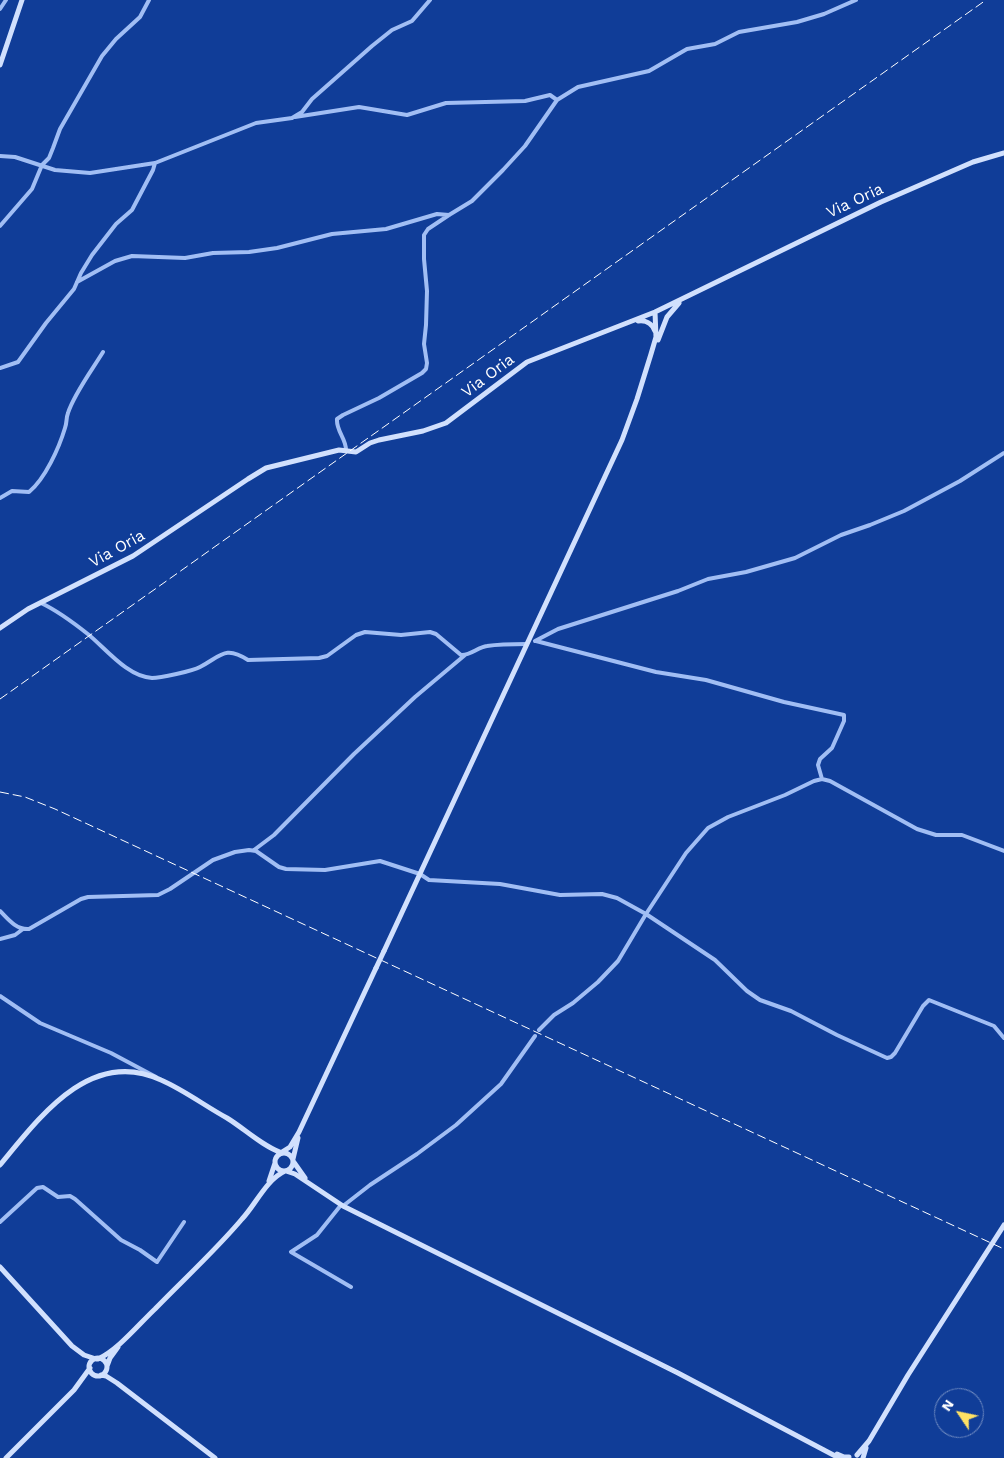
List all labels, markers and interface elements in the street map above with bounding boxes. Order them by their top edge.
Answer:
street label: Via Oria [823,179,887,223]
street label: Via Oria [458,350,518,402]
street label: Via Oria [86,526,148,572]
north arrow [934,1388,984,1438]
text: N [938,1396,957,1414]

